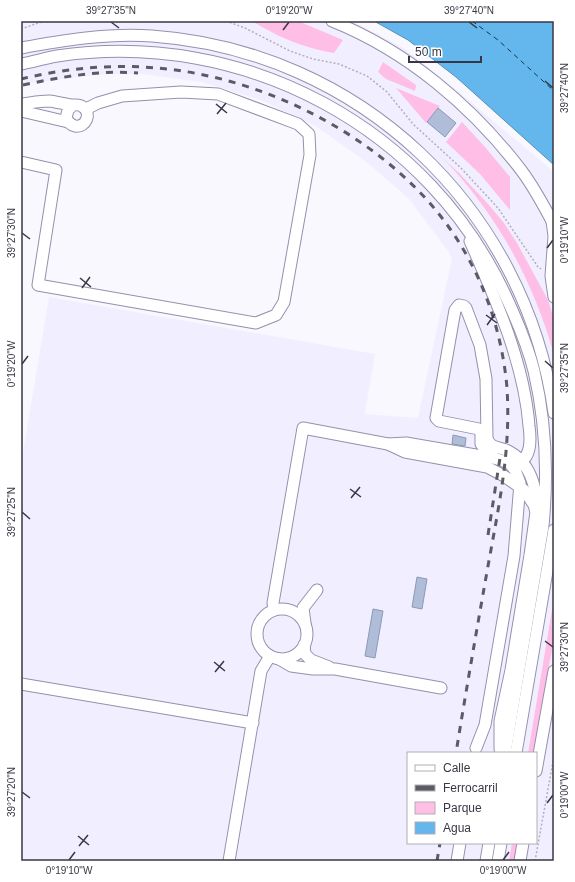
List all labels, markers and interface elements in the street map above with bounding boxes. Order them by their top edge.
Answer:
text: 39°27'35"N [86,5,136,16]
text: 0°19'20"W [266,5,313,16]
text: 39°27'40"N [444,5,494,16]
scale bar [409,38,481,64]
text: 50 m [415,45,442,59]
text: 39°27'40"N [559,63,570,113]
text: 39°27'30"N [6,208,17,258]
text: 0°19'10"W [559,216,570,263]
text: 0°19'20"W [6,340,17,387]
text: 39°27'35"N [559,343,570,393]
text: 39°27'25"N [6,487,17,537]
text: 39°27'30"N [559,622,570,672]
legend [407,752,537,844]
text: Calle [443,761,471,775]
text: 39°27'20"N [6,767,17,817]
text: 0°19'00"W [559,771,570,818]
text: Ferrocarril [443,781,498,795]
text: Parque [443,801,482,815]
text: Agua [443,821,471,835]
text: 0°19'10"W [46,865,93,876]
text: 0°19'00"W [480,865,527,876]

